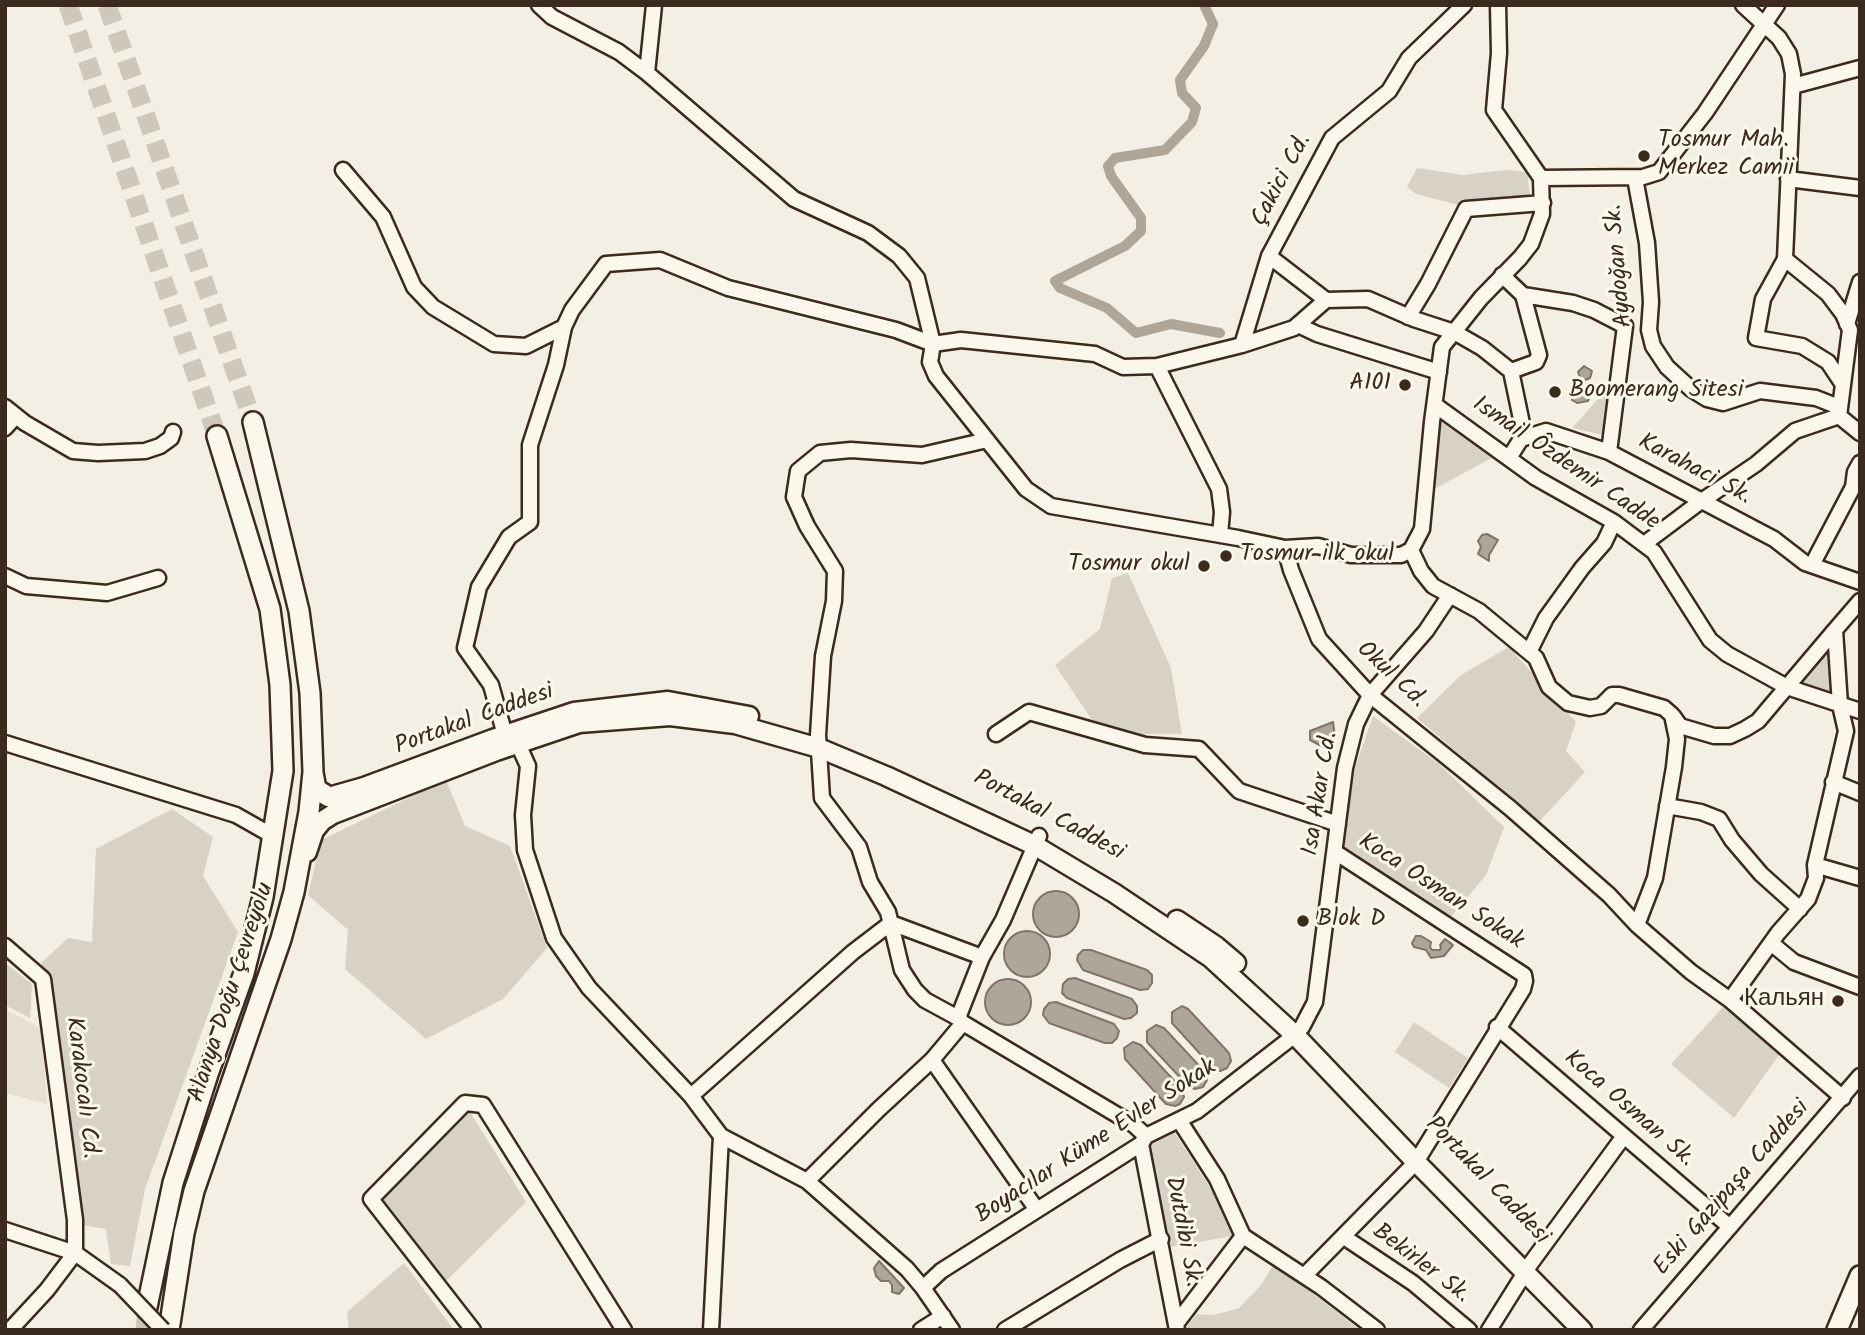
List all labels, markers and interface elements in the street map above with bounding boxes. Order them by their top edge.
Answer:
place label: Tosmur Mah. Merkez Camii [1658,128,1794,184]
street label: Çakici Cd. [1247,130,1319,232]
marker: Tosmur Mah. Merkez Camii [1636,148,1652,164]
street label: Aydoğan Sk. [1601,203,1641,329]
place label: A101 [1349,371,1391,399]
marker: A101 [1397,377,1413,393]
place label: Boomerang Sitesi [1569,378,1743,406]
marker: Boomerang Sitesi [1547,384,1563,400]
street label: Ismail Ôzdemir Cadde [1466,392,1664,538]
street label: Karahaci Sk. [1632,429,1756,513]
place label: Tosmur ilk okul [1240,542,1394,570]
marker: Tosmur ilk okul [1218,548,1234,564]
place label: Tosmur okul [1068,552,1190,580]
marker: Tosmur okul [1196,558,1212,574]
street label: Okul Cd. [1349,636,1431,716]
street label: Portakal Caddesi [392,679,558,763]
street label: Isa Akar Cd. [1298,730,1346,858]
street label: Portakal Caddesi [968,765,1128,869]
street label: Koca Osman Sokak [1352,829,1528,957]
street label: Alanya Doğu Çevreyolu [184,880,282,1106]
place label: Blok D [1317,907,1385,935]
marker: Blok D [1295,913,1311,929]
place label: Кальян [1744,987,1824,1015]
marker: Кальян [1830,993,1846,1009]
street label: Karakocalı Cd. [57,1016,103,1160]
street label: Koca Osman Sk. [1557,1045,1699,1175]
street label: Boyacılar Küme Evler Sokak [971,1054,1223,1232]
street label: Eski Gazipaşa Caddesi [1649,1095,1817,1283]
street label: Portakal Caddesi [1418,1112,1554,1252]
street label: Dutdibi Sk. [1156,1174,1206,1290]
street label: Bekirler Sk. [1365,1219,1475,1311]

